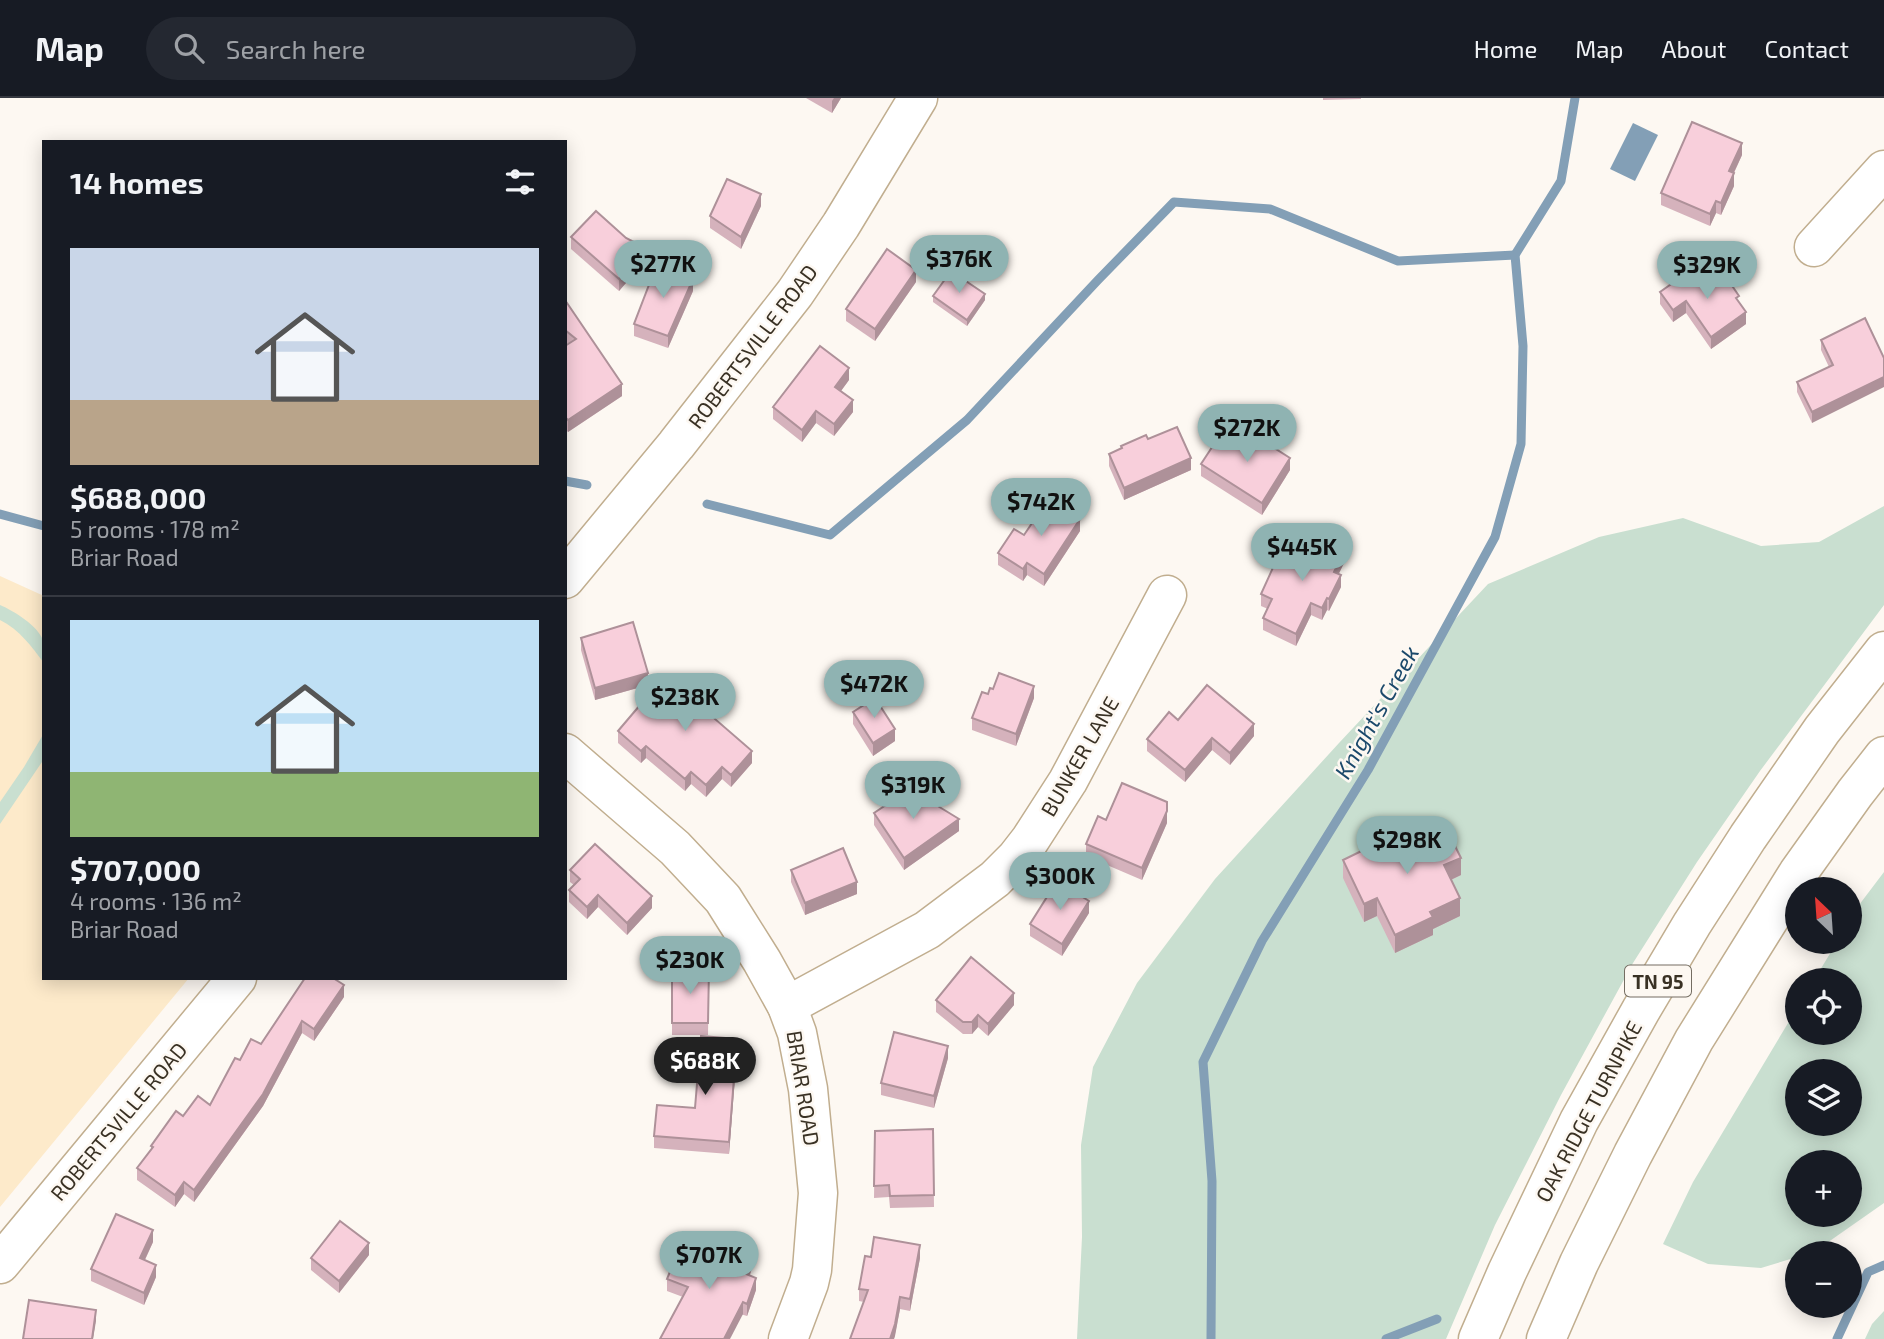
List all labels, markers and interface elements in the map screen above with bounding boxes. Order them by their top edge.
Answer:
search box [146,17,636,80]
text: Map [35,28,104,68]
icon: search [170,29,208,67]
text: Search here [226,33,365,64]
text: Home [1474,34,1537,63]
text: Map [1575,34,1623,63]
text: About [1661,34,1727,63]
text: Contact [1765,34,1849,63]
icon: filters [501,163,539,201]
text: 14 homes [70,164,204,200]
pin: $376K [910,236,1008,295]
pin: $277K [614,240,712,300]
pin: $329K [1658,242,1756,301]
text: $376K [926,244,992,272]
text: $277K [630,249,696,277]
text: $329K [1673,250,1741,278]
street label: ROBERTSVILLE ROAD [682,259,822,433]
icon: home [242,294,368,420]
pin: $272K [1198,404,1296,464]
text: $272K [1214,413,1280,441]
pin: $742K [992,478,1090,538]
text: $688,000 [70,479,207,515]
text: $742K [1007,487,1075,515]
text: 5 rooms · 178 m² [70,515,240,543]
pin: $445K [1253,524,1351,583]
text: $445K [1267,532,1337,560]
text: Briar Road [70,543,179,571]
water label: Knight's Creek [1328,641,1424,783]
pin: $472K [825,660,923,720]
icon: home [242,666,368,792]
text: $472K [840,669,908,697]
pin: $238K [636,674,734,733]
text: $238K [651,682,719,710]
street label: BUNKER LANE [1035,692,1123,820]
pin: $319K [864,762,962,821]
text: $319K [881,770,945,798]
pin: $298K [1358,816,1456,876]
text: $298K [1372,825,1442,853]
text: $707,000 [70,851,201,887]
pin: $300K [1011,852,1109,912]
text: $300K [1025,861,1095,889]
north arrow [1785,877,1862,954]
map controls [1785,877,1862,1318]
text: 4 rooms · 136 m² [70,887,242,915]
text: Briar Road [70,915,179,943]
pin: $230K [641,936,739,996]
text: $230K [656,945,724,973]
road number: TN 95 [1625,966,1691,996]
button: locate [1785,968,1862,1045]
street label: OAK RIDGE TURNPIKE [1530,1016,1646,1206]
street label: BRIAR ROAD [783,1029,825,1147]
street label: ROBERTSVILLE ROAD [45,1037,191,1205]
pin: $688K [656,1038,754,1097]
text: $688K [670,1046,740,1074]
button: layers [1785,1059,1862,1136]
button: + [1785,1150,1862,1227]
pin: $707K [660,1232,758,1291]
text: $707K [676,1240,742,1268]
button: − [1785,1241,1862,1318]

